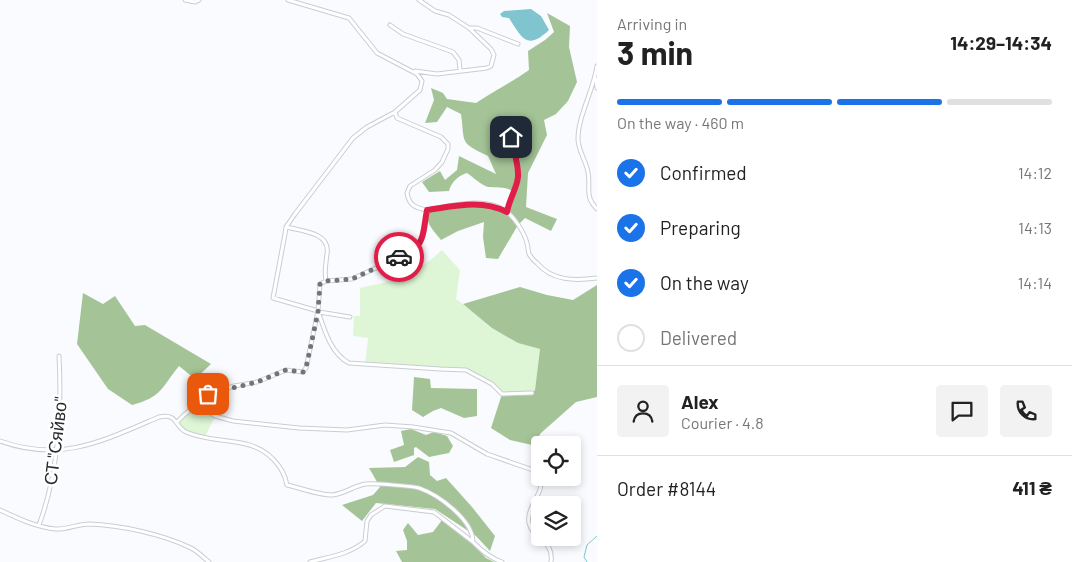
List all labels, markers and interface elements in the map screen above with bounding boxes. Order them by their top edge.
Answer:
text: Arriving in [617,14,687,33]
text: 14:29–14:34 [950,31,1052,54]
text: 3 min [617,33,693,71]
text: On the way · 460 m [617,113,744,132]
pin [490,116,532,158]
icon: home [497,123,525,151]
icon: check [617,159,645,187]
text: Confirmed [660,161,747,184]
text: 14:12 [1018,163,1052,182]
icon: check [617,214,645,242]
text: Preparing [660,216,741,239]
text: 14:13 [1018,218,1052,237]
courier [374,232,424,282]
icon: car [385,243,413,271]
icon: check [617,269,645,297]
text: On the way [660,271,749,294]
text: 14:14 [1018,273,1052,292]
text: Delivered [660,326,737,349]
pin [187,373,229,415]
icon: bag [194,380,222,408]
button: person [617,385,669,437]
button: chat [936,385,988,437]
button: phone [1000,385,1052,437]
text: Alex [681,390,719,413]
street label: СТ "Сяйво" [39,395,71,486]
text: Courier · 4.8 [681,413,764,432]
map controls [531,436,581,546]
button: locate [531,436,581,486]
text: 411 ₴ [1012,476,1052,499]
text: Order #8144 [617,477,716,500]
button: layers [531,496,581,546]

